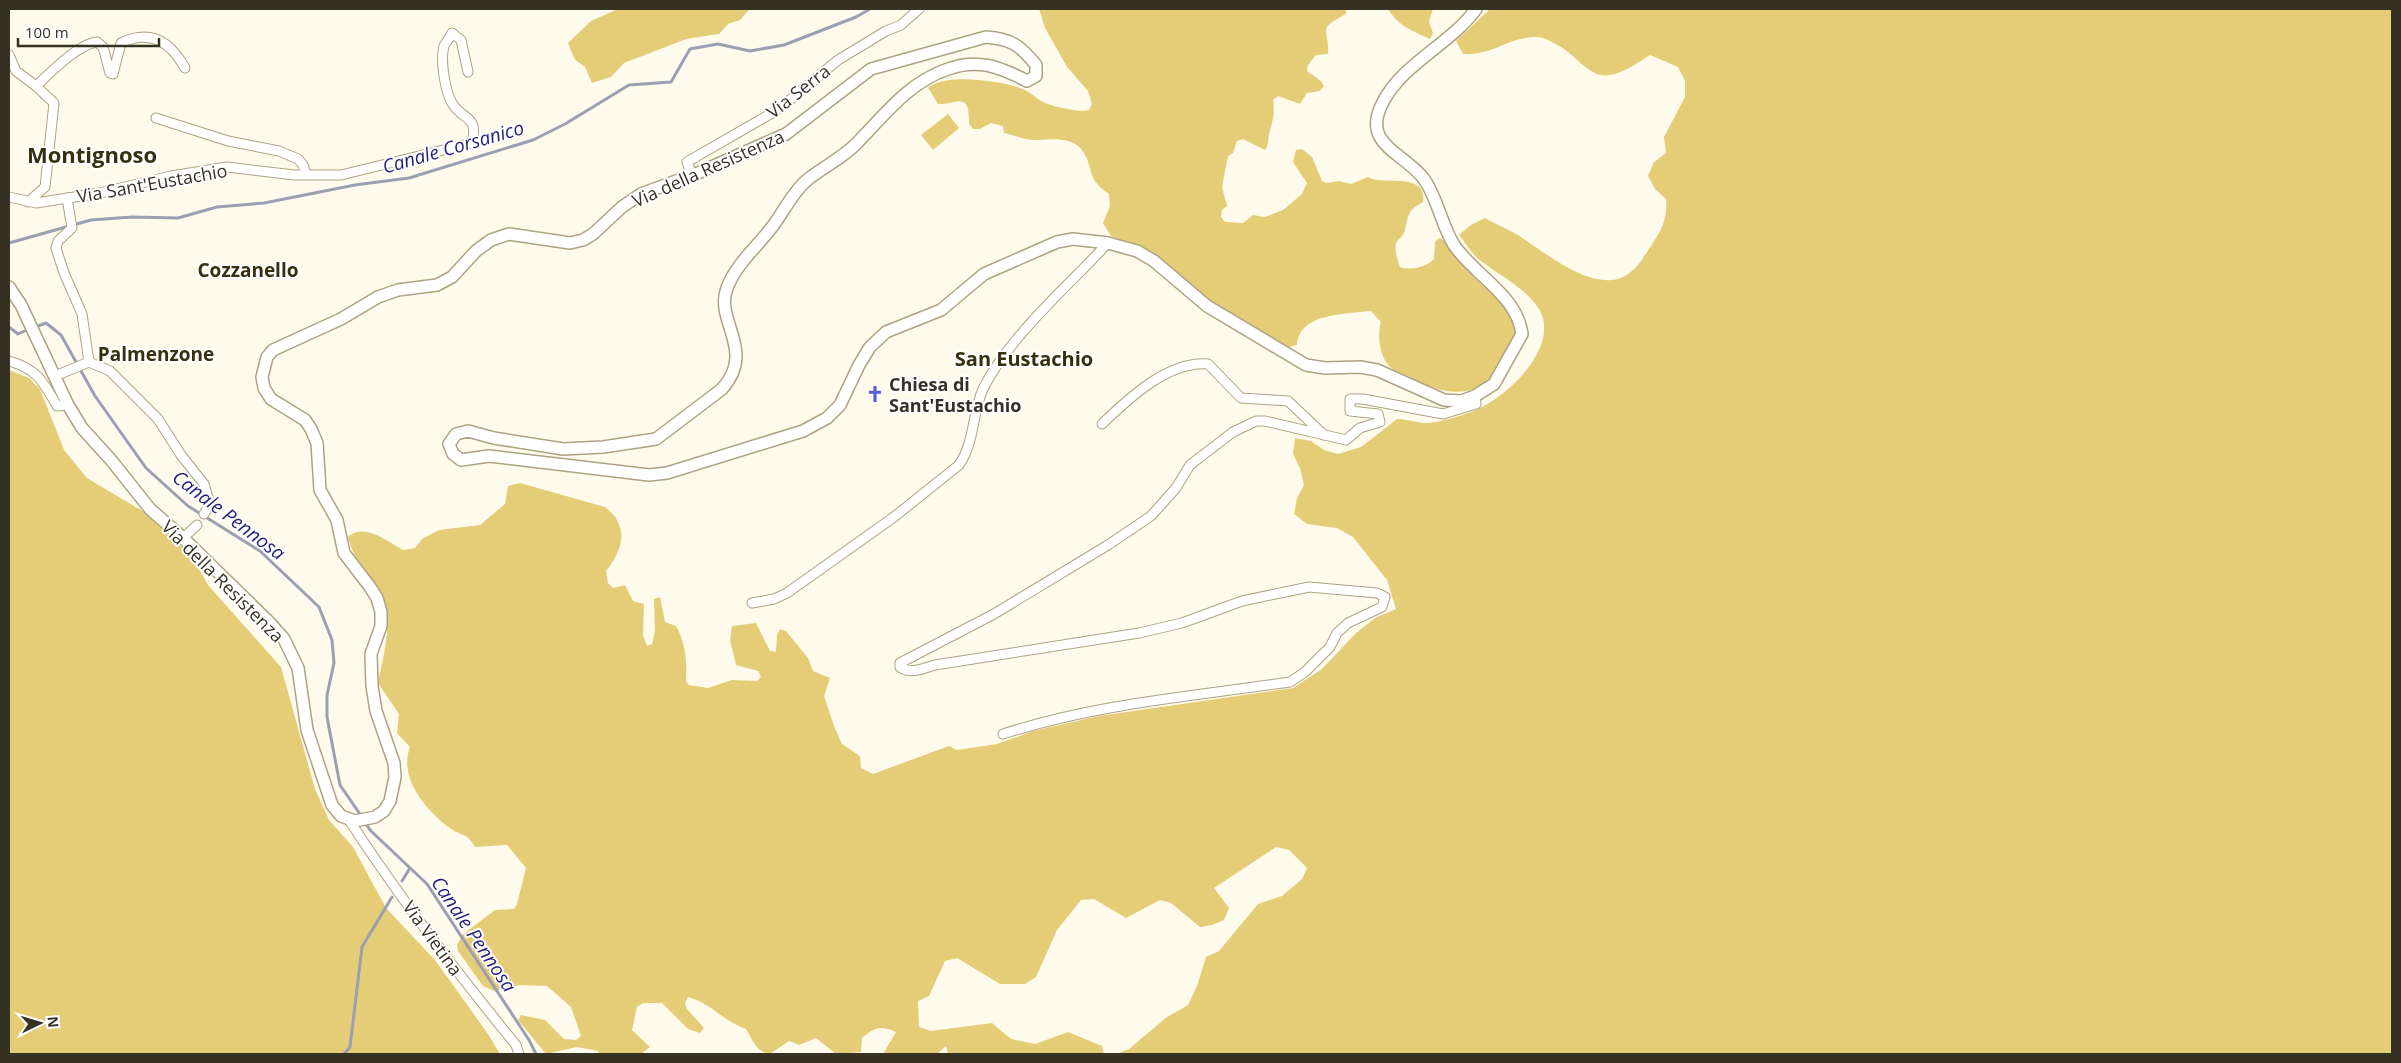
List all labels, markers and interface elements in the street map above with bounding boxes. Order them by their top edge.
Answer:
scale bar [18,15,159,47]
text: 100 m [25,22,69,42]
street label: Via Serra [761,59,835,123]
water label: Canale Corsanico [379,114,527,180]
street label: Via della Resistenza [628,124,788,212]
district label: Montignoso [27,139,157,169]
street label: Via Sant'Eustachio [75,158,229,208]
district label: Cozzanello [198,257,298,283]
district label: Palmenzone [98,341,214,367]
district label: San Eustachio [955,345,1093,372]
place label: Chiesa di Sant'Eustachio [889,372,1022,417]
church icon: Chiesa di Sant'Eustachio [865,384,885,404]
water label: Canale Pennosa [167,464,291,566]
street label: Via della Resistenza [157,515,289,647]
water label: Canale Pennosa [426,871,523,997]
street label: Via Vietina [398,896,468,980]
north arrow [15,998,65,1048]
text: N [43,1015,63,1028]

